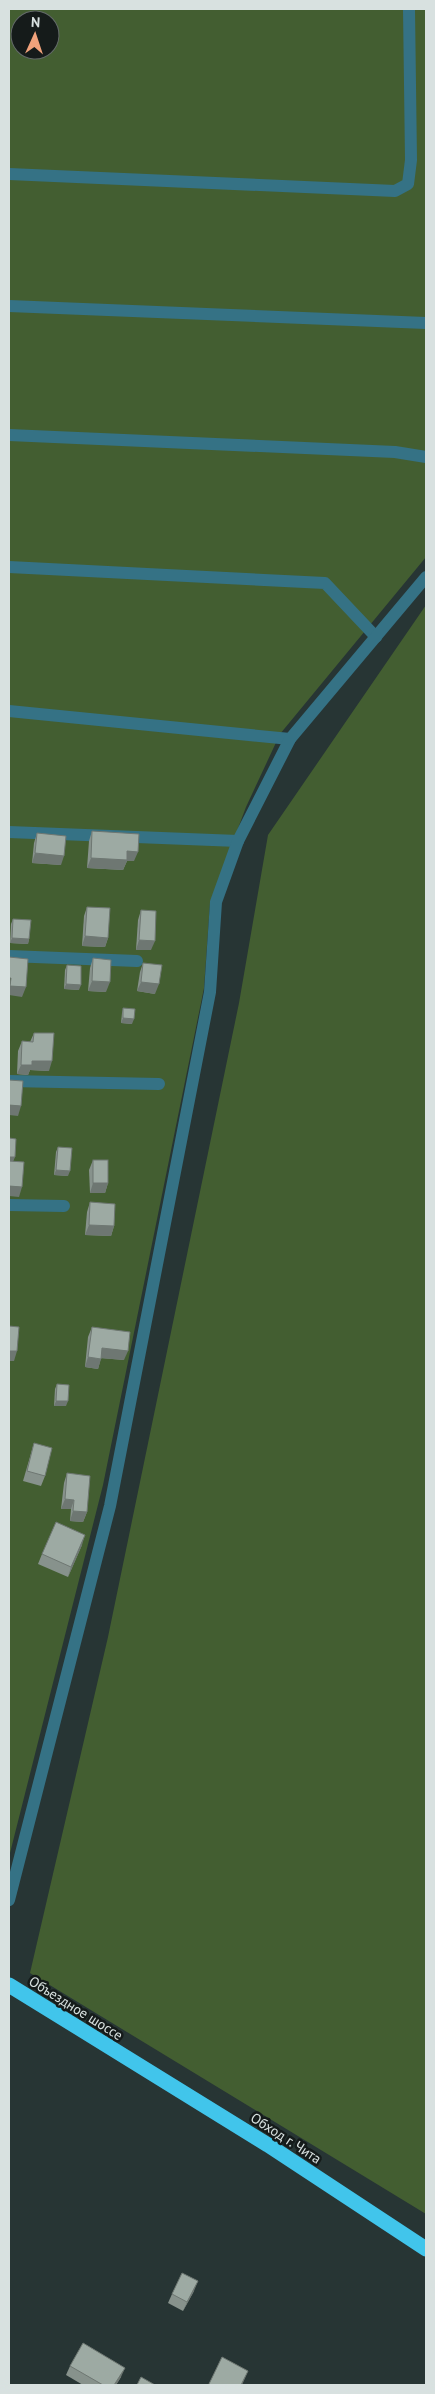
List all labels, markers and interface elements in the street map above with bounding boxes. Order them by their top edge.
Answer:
north arrow [10,10,60,60]
text: N [31,13,41,31]
street label: Объездное шоссе [26,1972,126,2044]
street label: Обход г. Чита [247,2108,325,2168]

